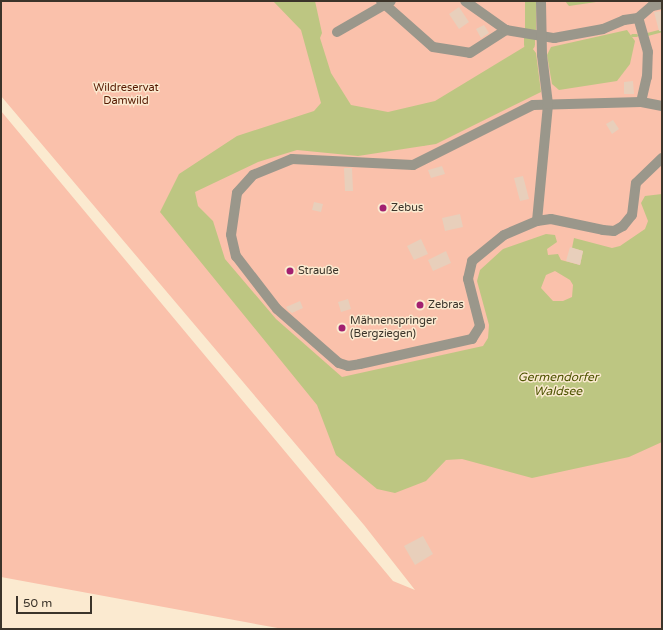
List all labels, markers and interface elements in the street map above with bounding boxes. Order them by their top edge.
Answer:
park label: Wildreservat Damwild [93,82,159,108]
place label: Zebus [391,201,423,215]
marker: Zebus [378,203,388,213]
place label: Strauße [298,264,339,278]
marker: Strauße [285,266,295,276]
place label: Zebras [428,298,464,312]
marker: Zebras [415,300,425,310]
place label: Mähnenspringer (Bergziegen) [350,315,436,341]
marker: Mähnenspringer (Bergziegen) [337,323,347,333]
water label: Germendorfer Waldsee [518,371,598,399]
scale bar [18,588,94,614]
text: 50 m [23,596,52,610]

